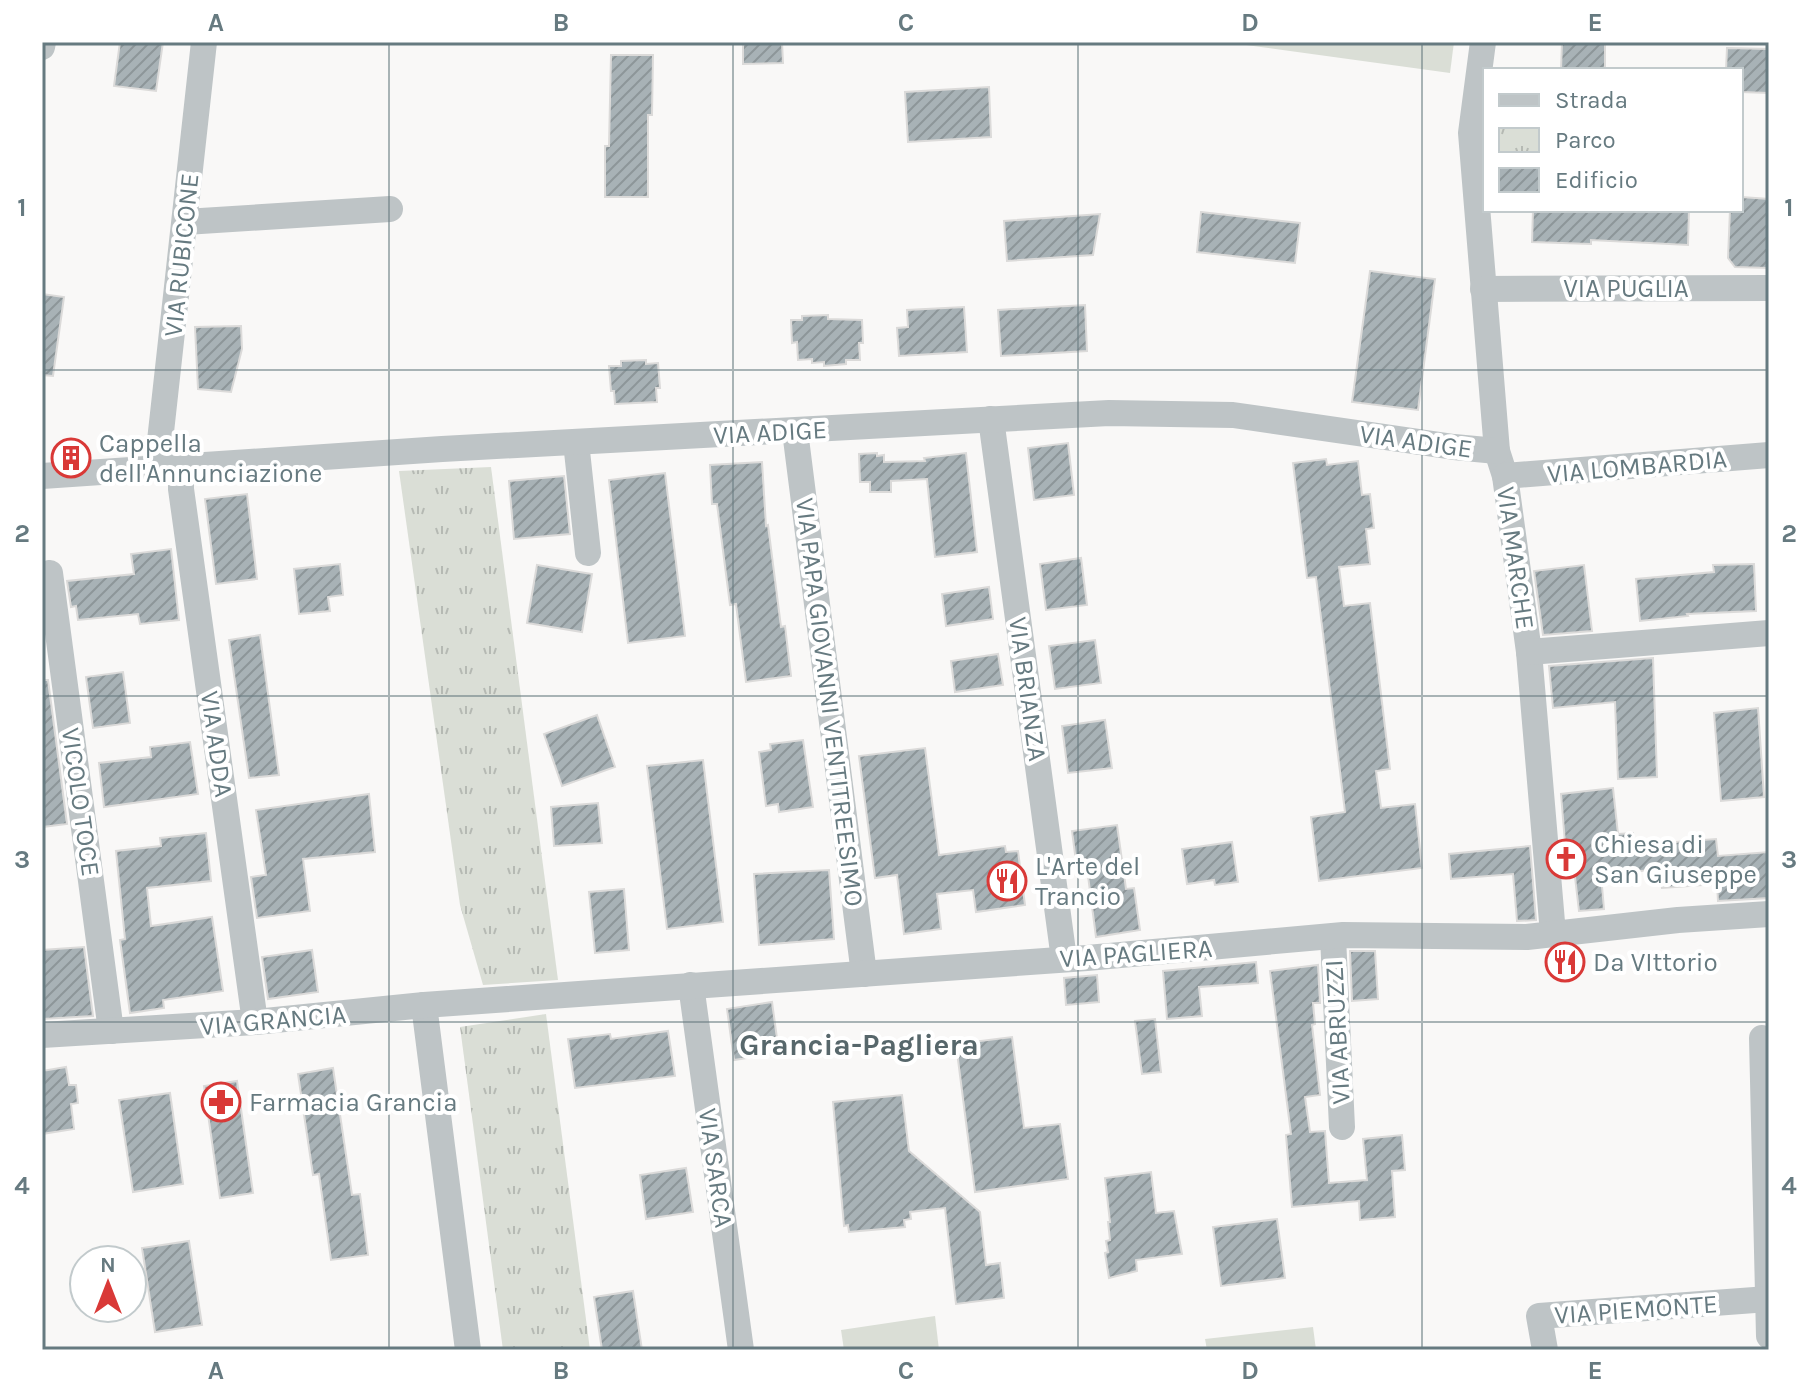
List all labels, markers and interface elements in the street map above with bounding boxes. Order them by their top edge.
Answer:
text: A [208,7,224,38]
text: B [553,7,569,38]
text: C [898,7,914,38]
text: D [1241,7,1259,38]
text: E [1587,7,1603,38]
legend [1483,68,1743,212]
text: Strada [1555,86,1628,114]
text: Parco [1555,126,1616,154]
text: Edificio [1555,166,1638,194]
street label: VIA RUBICONE [157,172,206,338]
text: 1 [17,192,27,223]
text: 1 [1784,192,1794,223]
street label: VIA PUGLIA [1563,273,1689,304]
street label: VIA ADIGE [712,414,828,451]
street label: VIA ADIGE [1357,418,1474,465]
place label: Cappella dell'Annunciazione [99,428,322,489]
building icon: Cappella dell'Annunciazione [50,437,92,479]
street label: VIA LOMBARDIA [1546,443,1728,490]
street label: VIA MARCHE [1490,485,1541,631]
street label: VIA PAPA GIOVANNI VENTITREESIMO [789,496,870,908]
text: 2 [14,518,30,549]
text: 2 [1781,518,1797,549]
street label: VIA BRIANZA [1002,615,1053,763]
street label: VIA ADDA [194,689,239,799]
street label: VICOLO TOCE [55,726,106,879]
place label: Chiesa di San Giuseppe [1594,829,1757,890]
church icon: Chiesa di San Giuseppe [1545,838,1587,880]
text: 3 [14,844,30,875]
text: 3 [1781,844,1797,875]
place label: L'Arte del Trancio [1035,851,1140,912]
restaurant icon: L'Arte del Trancio [986,860,1028,902]
street label: VIA PAGLIERA [1059,933,1213,974]
restaurant icon: Da VIttorio [1544,941,1586,983]
place label: Da VIttorio [1593,947,1718,978]
street label: VIA ABRUZZI [1318,959,1357,1105]
street label: VIA GRANCIA [199,999,347,1042]
district label: Grancia-Pagliera [739,1027,979,1063]
pharmacy icon: Farmacia Grancia [200,1081,242,1123]
place label: Farmacia Grancia [249,1087,458,1118]
street label: VIA SARCA [692,1106,739,1230]
text: 4 [14,1170,30,1201]
text: 4 [1781,1170,1797,1201]
north arrow [68,1244,148,1324]
text: N [100,1252,116,1278]
street label: VIA PIEMONTE [1553,1288,1719,1331]
text: A [208,1355,224,1386]
text: B [553,1355,569,1386]
text: C [898,1355,914,1386]
text: D [1241,1355,1259,1386]
text: E [1587,1355,1603,1386]

